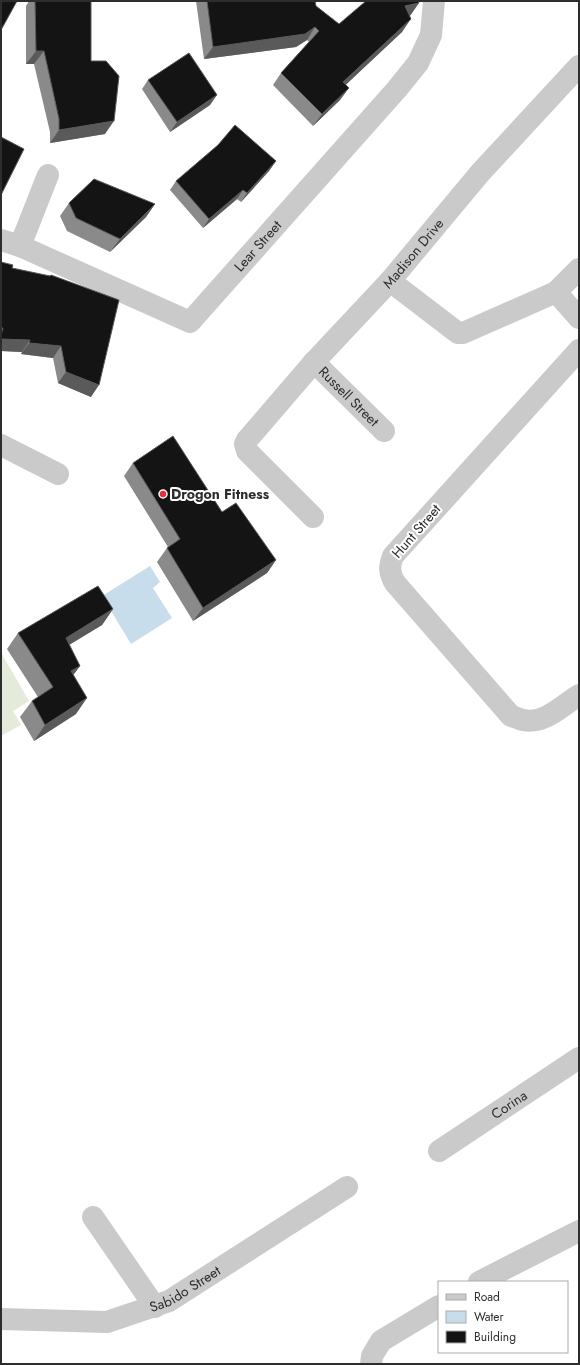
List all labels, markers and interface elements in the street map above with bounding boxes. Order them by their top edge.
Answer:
street label: Madison Drive [378,214,448,293]
street label: Lear Street [229,215,286,276]
street label: Russell Street [314,362,384,431]
place label: Drogon Fitness [171,484,270,504]
marker: Drogon Fitness [158,489,168,499]
street label: Hunt Street [387,499,446,562]
street label: Corina [487,1085,531,1124]
street label: Sabido Street [147,1260,225,1317]
legend [438,1281,568,1353]
text: Road [474,1288,500,1306]
text: Water [474,1308,505,1326]
text: Building [474,1328,516,1346]

